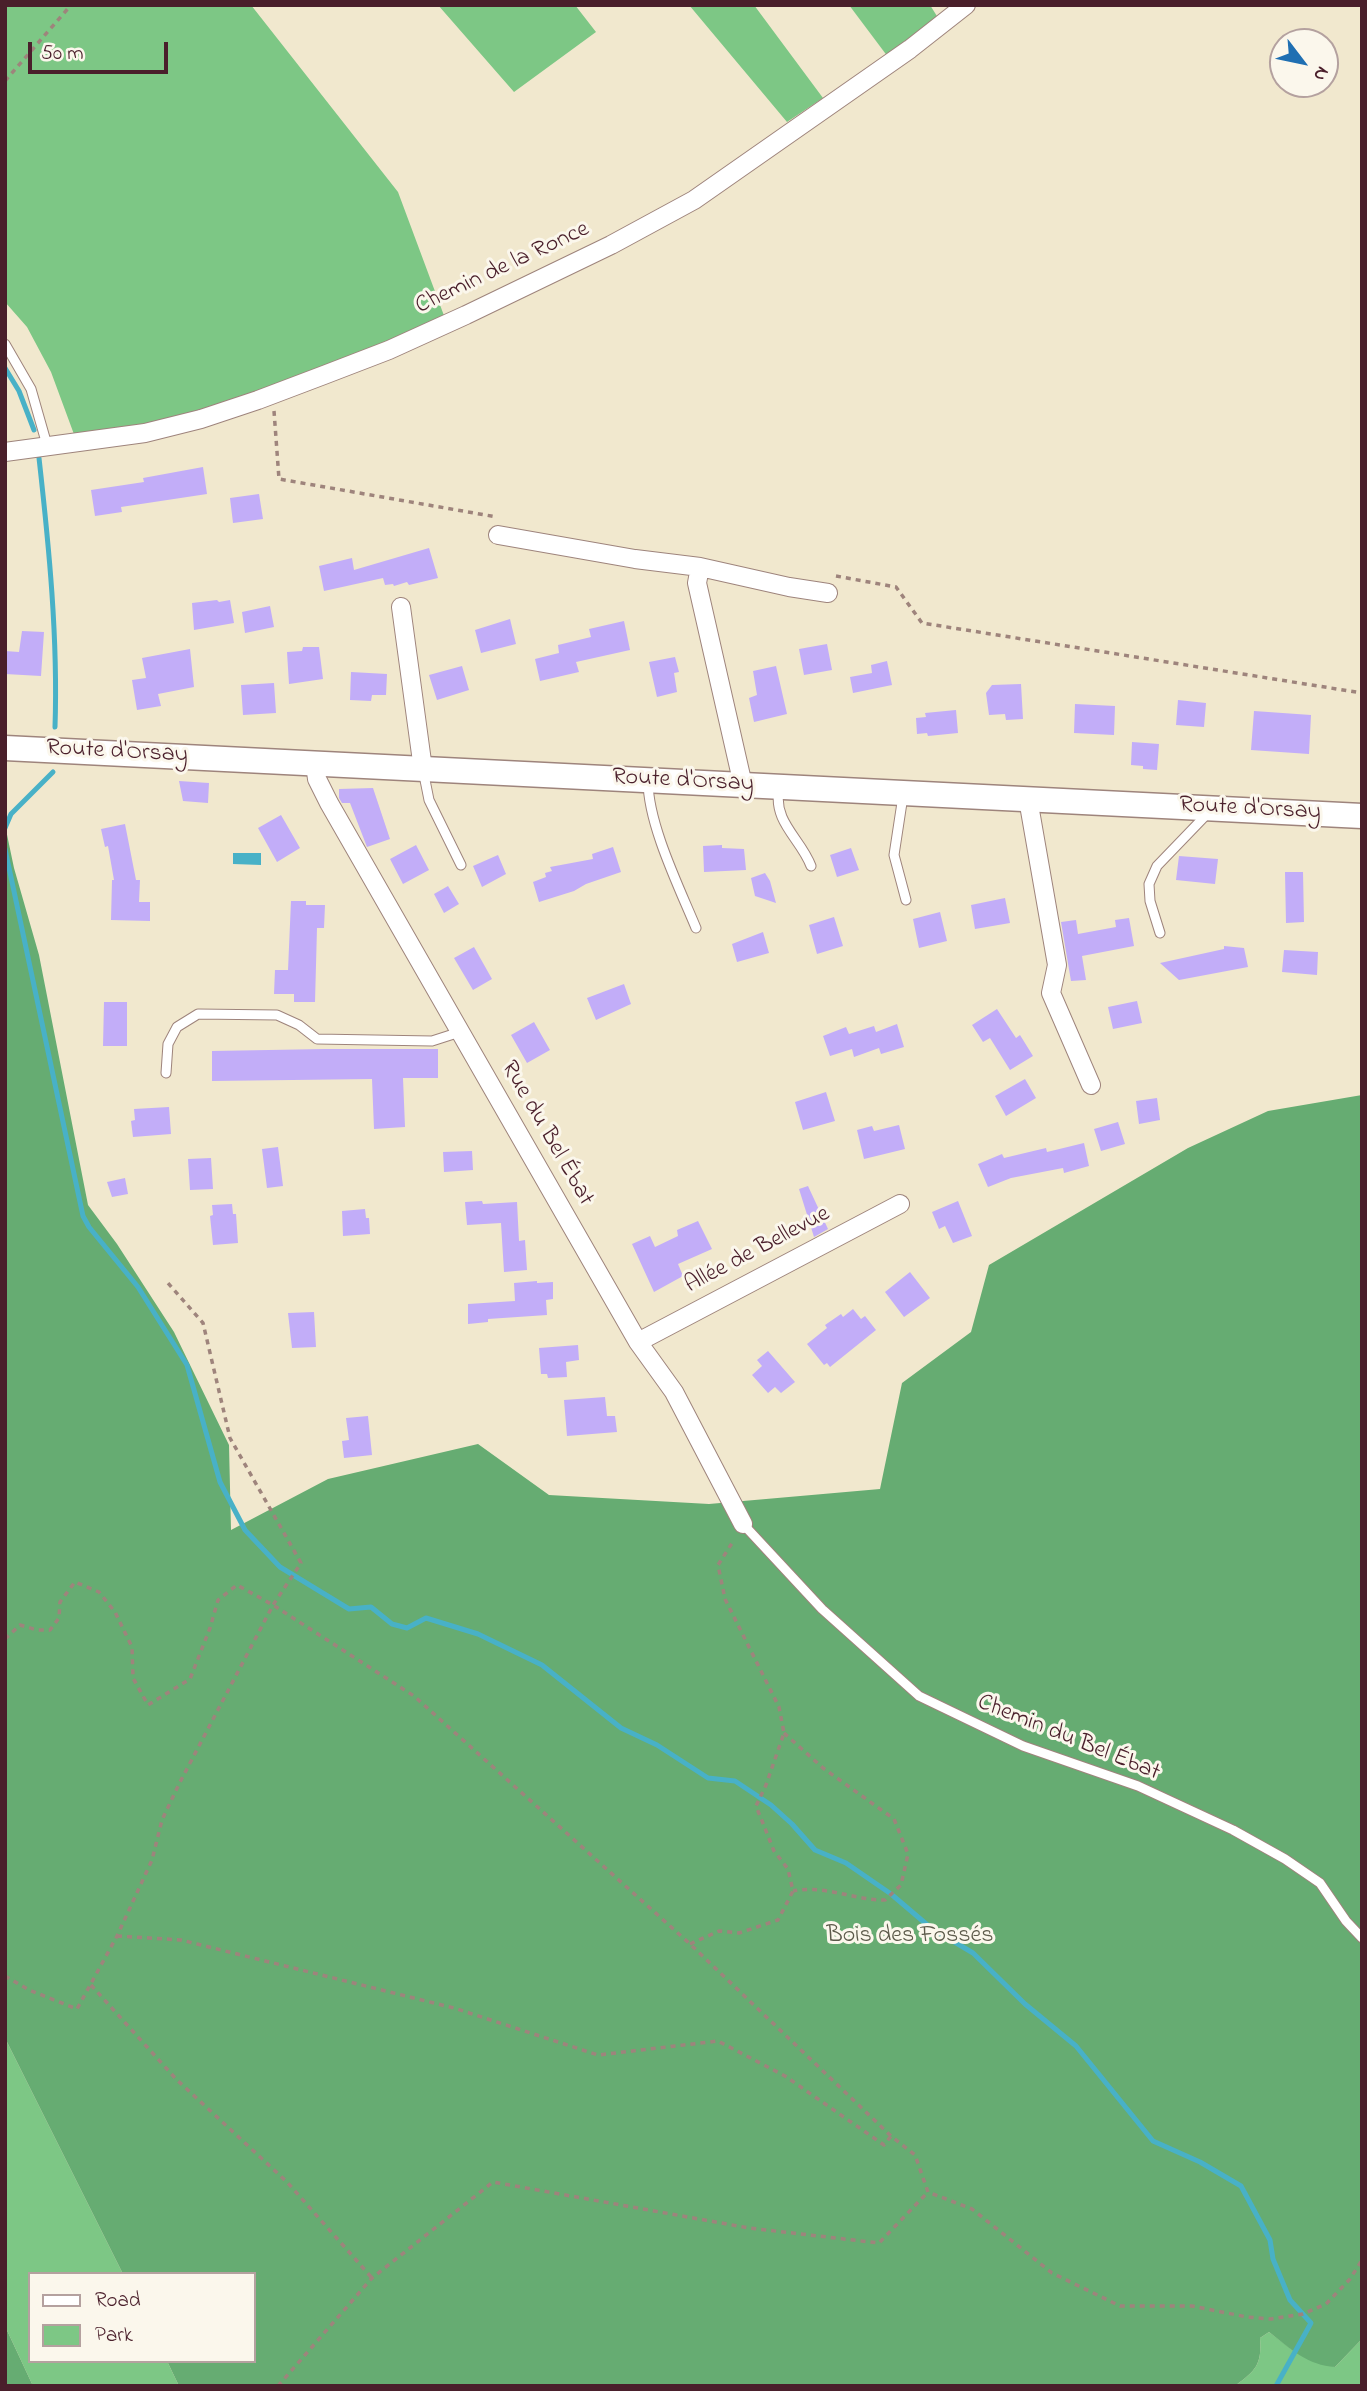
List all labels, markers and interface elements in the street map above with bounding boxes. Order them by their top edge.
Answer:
scale bar [32,28,172,72]
north arrow [1269,28,1339,98]
text: 50 m [41,39,84,69]
text: N [1306,61,1335,86]
street label: Chemin de la Ronce [412,216,594,322]
street label: Route d'Orsay [45,735,189,771]
street label: Route d'Orsay [611,764,755,800]
street label: Route d'Orsay [1178,792,1322,828]
street label: Rue du Bel Ébat [493,1057,599,1211]
street label: Allée de Bellevue [681,1201,835,1301]
street label: Chemin du Bel Ébat [972,1689,1164,1789]
park label: Bois des Fossés [827,1923,993,1951]
legend [28,2272,256,2363]
text: Road [95,2286,141,2316]
text: Park [95,2321,133,2351]

